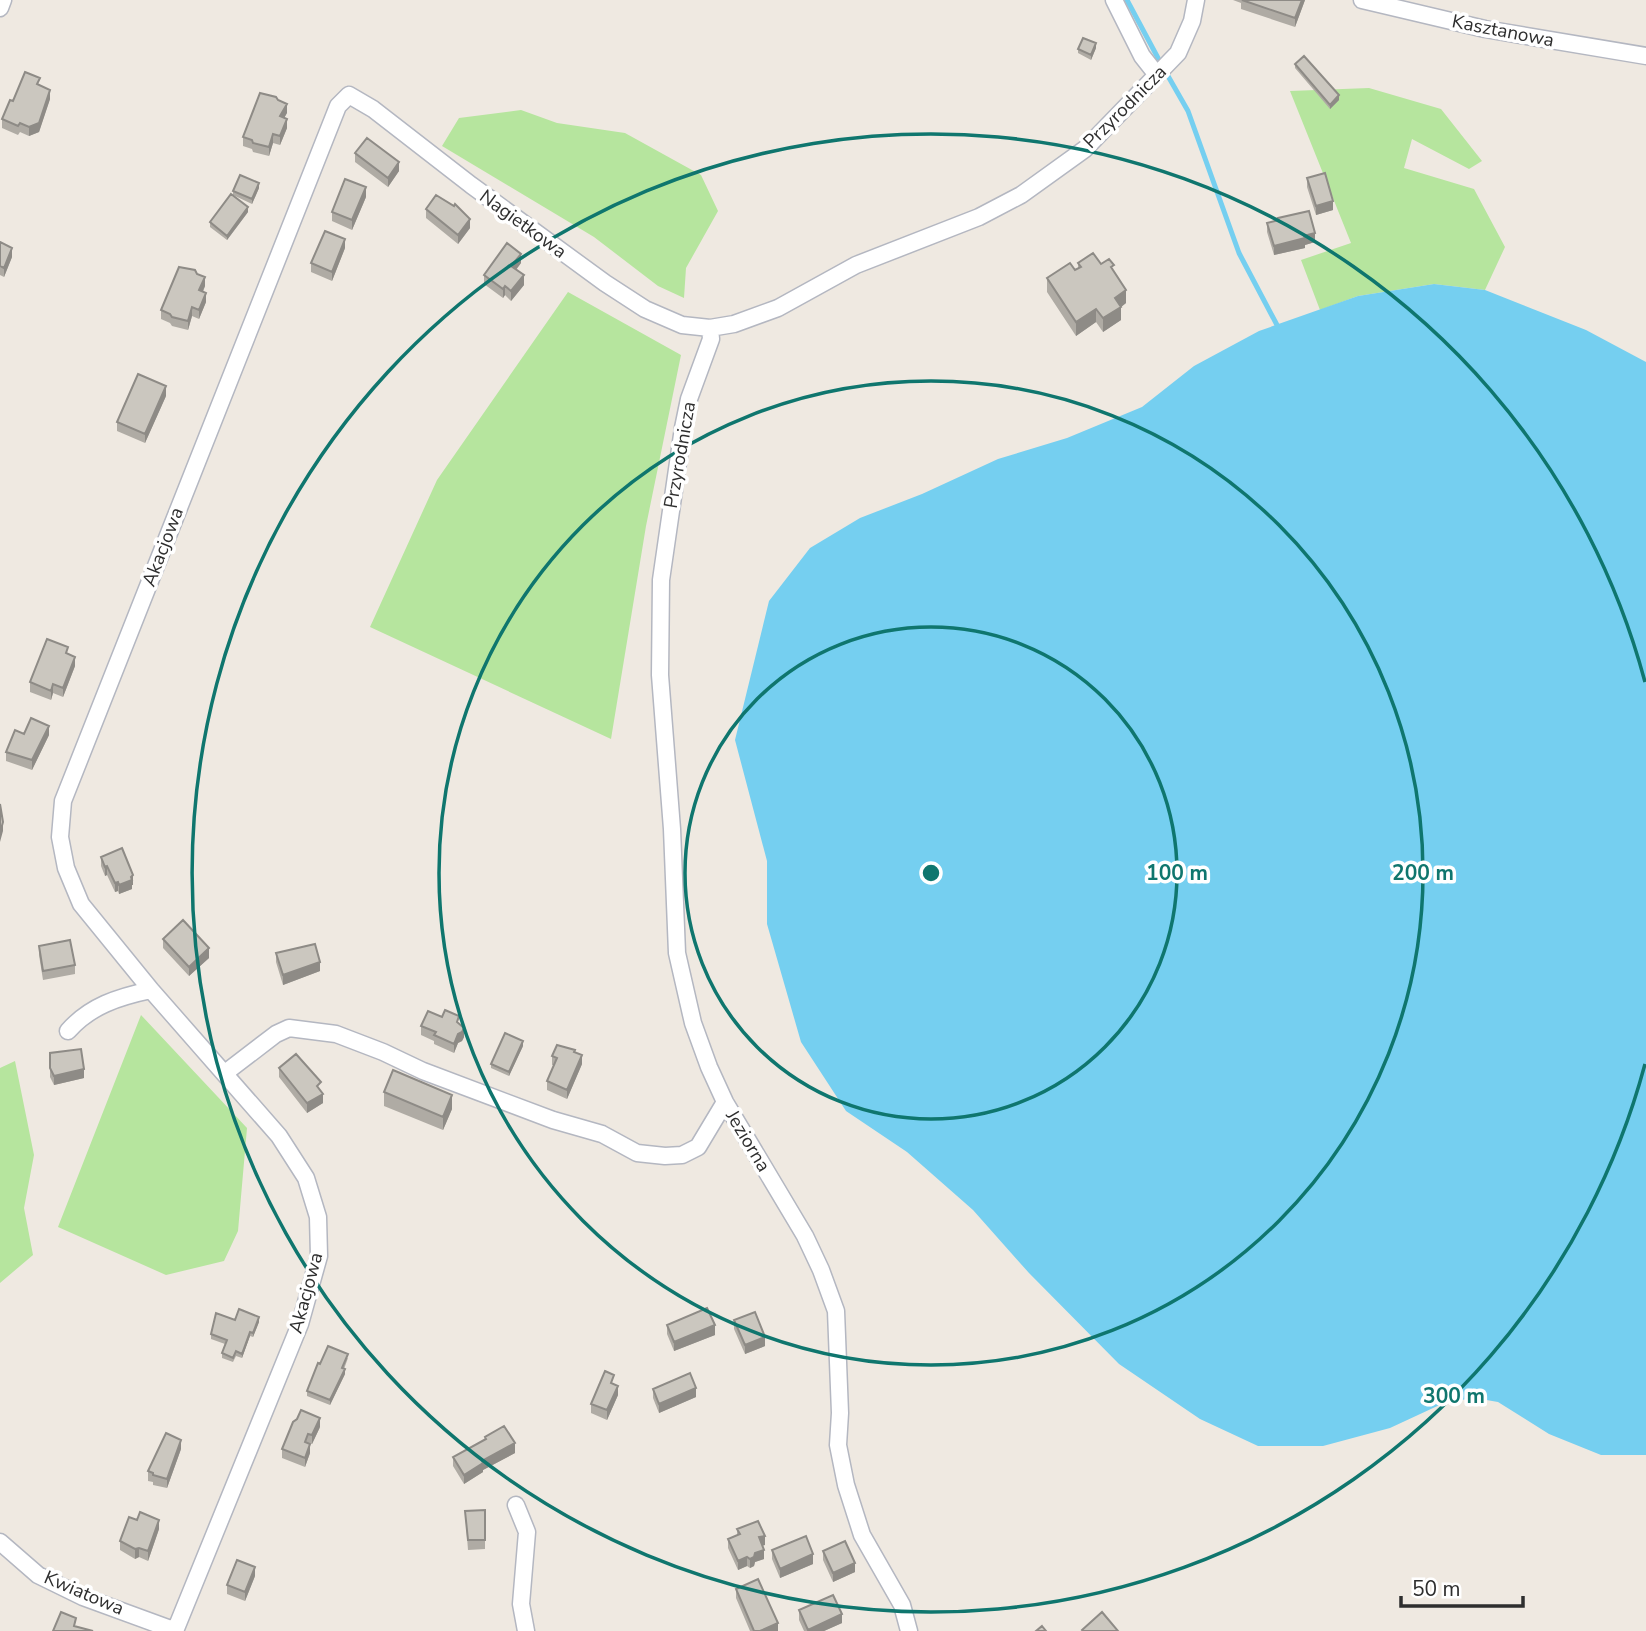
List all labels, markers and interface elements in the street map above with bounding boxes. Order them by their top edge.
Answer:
street label: Kasztanowa [1450,8,1556,54]
street label: Przyrodnicza [1078,60,1172,154]
street label: Nagietkowa [474,184,572,264]
street label: Przyrodnicza [658,399,702,511]
street label: Akacjowa [136,504,190,590]
text: 100 m [1146,859,1208,887]
text: 200 m [1392,859,1454,887]
centre of rings [919,861,943,885]
street label: Jeziorna [719,1104,777,1177]
street label: Akacjowa [283,1250,329,1336]
text: 300 m [1423,1382,1485,1410]
street label: Kwiatowa [40,1564,128,1622]
scale bar [1401,1564,1524,1608]
text: 50 m [1412,1575,1461,1603]

